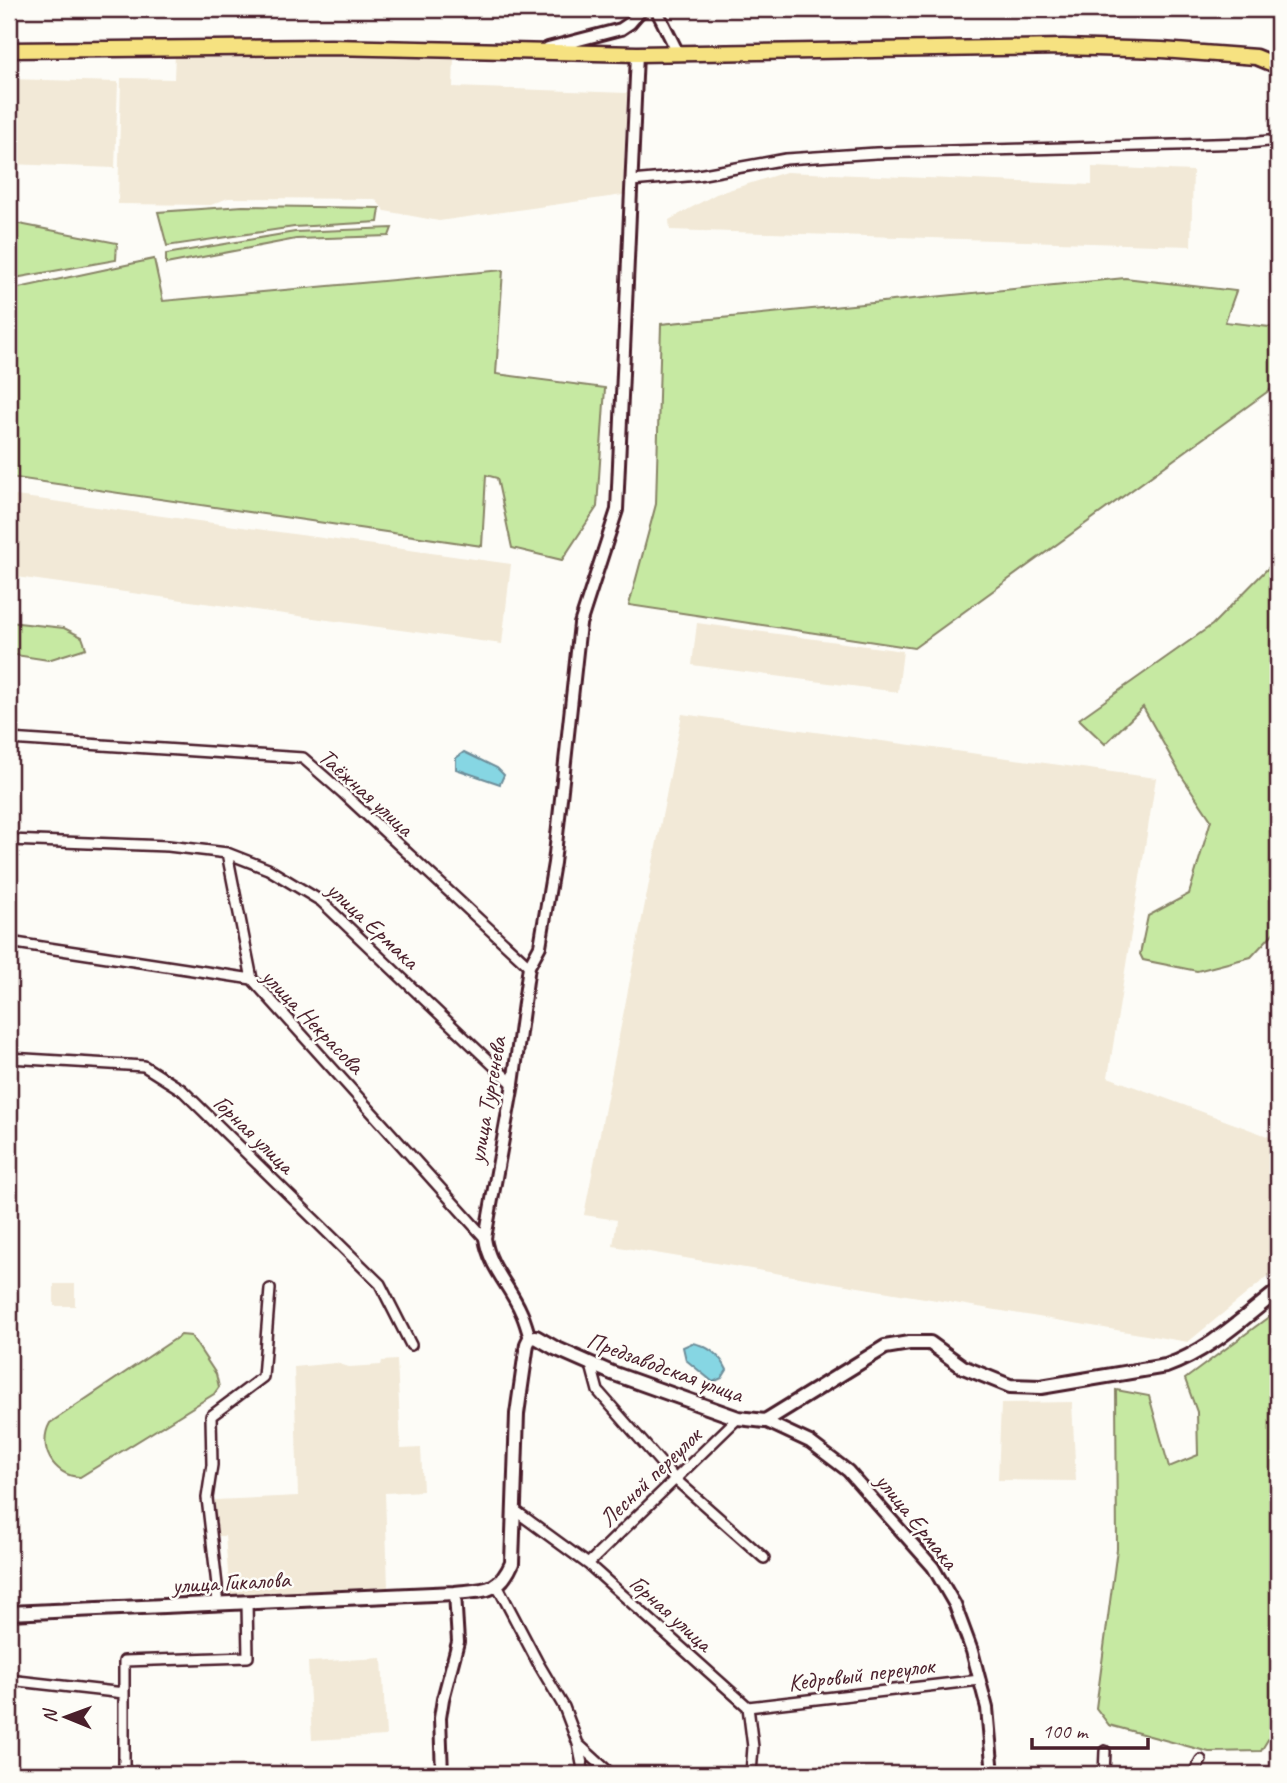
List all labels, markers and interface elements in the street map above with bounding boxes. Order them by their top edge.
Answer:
street label: Таёжная улица [312,741,421,843]
street label: улица Ермака [319,873,426,976]
street label: улица Некрасова [254,960,372,1081]
street label: улица Тургенева [461,1033,513,1167]
street label: Горная улица [207,1088,302,1182]
street label: Предзаводская улица [583,1325,748,1410]
street label: Лесной переулок [593,1419,709,1533]
street label: улица Ермака [868,1465,966,1576]
street label: улица Гикалова [169,1564,292,1600]
street label: Горная улица [623,1568,720,1660]
street label: Кедровый переулок [786,1650,938,1698]
north arrow [32,1682,102,1752]
scale bar [1032,1706,1147,1750]
text: N [38,1707,62,1723]
text: 100 m [1042,1718,1089,1744]

